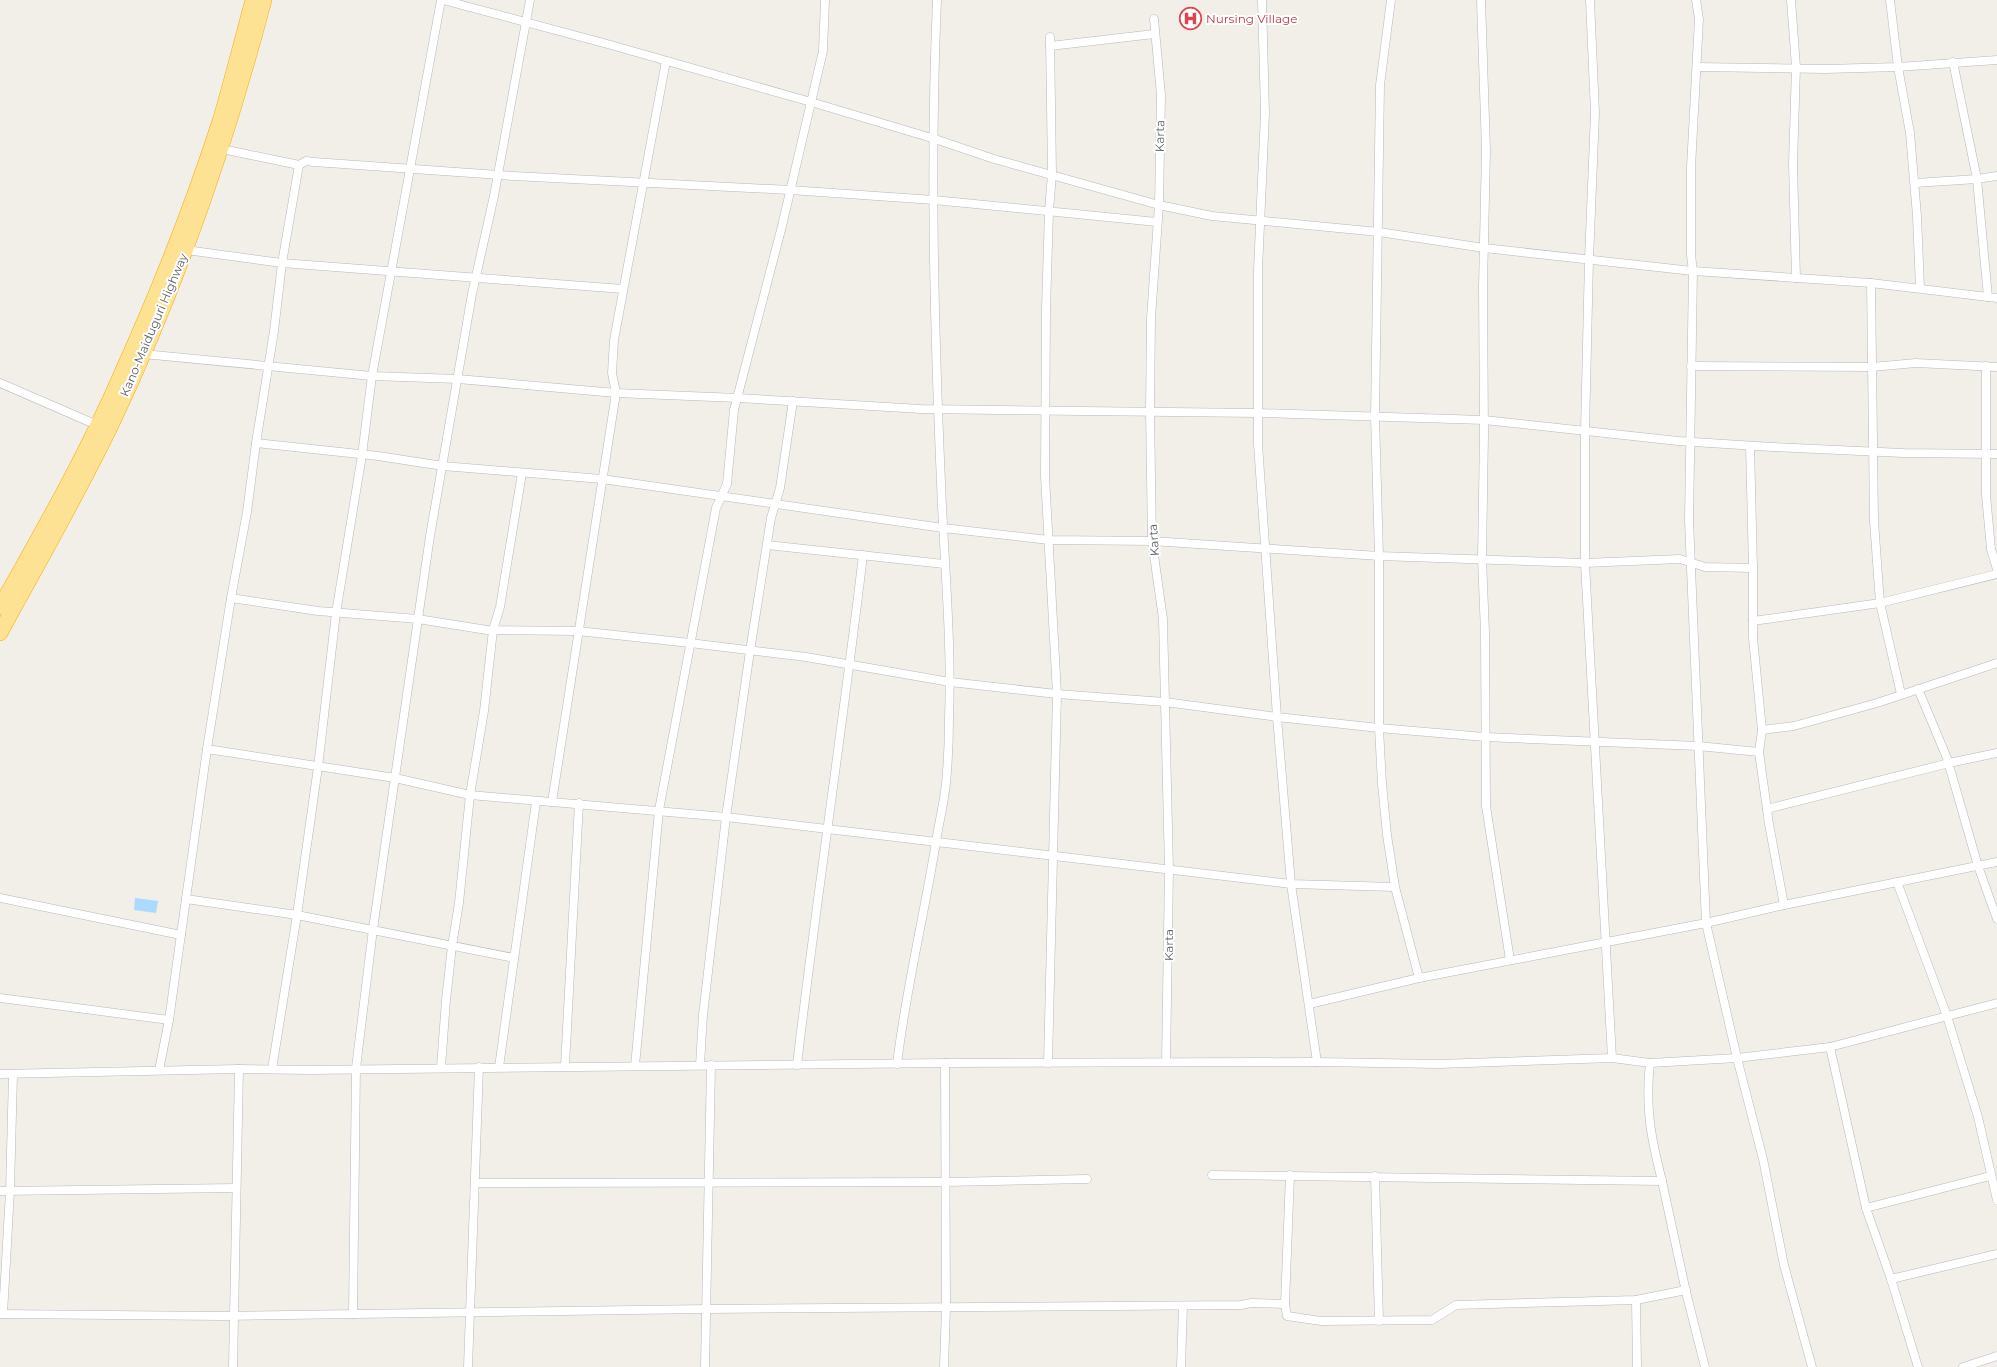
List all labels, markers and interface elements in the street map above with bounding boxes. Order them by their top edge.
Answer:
hospital icon: Nursing Village [1178,7,1202,31]
place label: Nursing Village [1206,11,1298,26]
street label: Karta [1152,120,1167,152]
street label: Kano-Maiduguri Highway [117,251,191,399]
street label: Karta [1145,523,1162,557]
street label: Karta [1161,929,1176,961]

